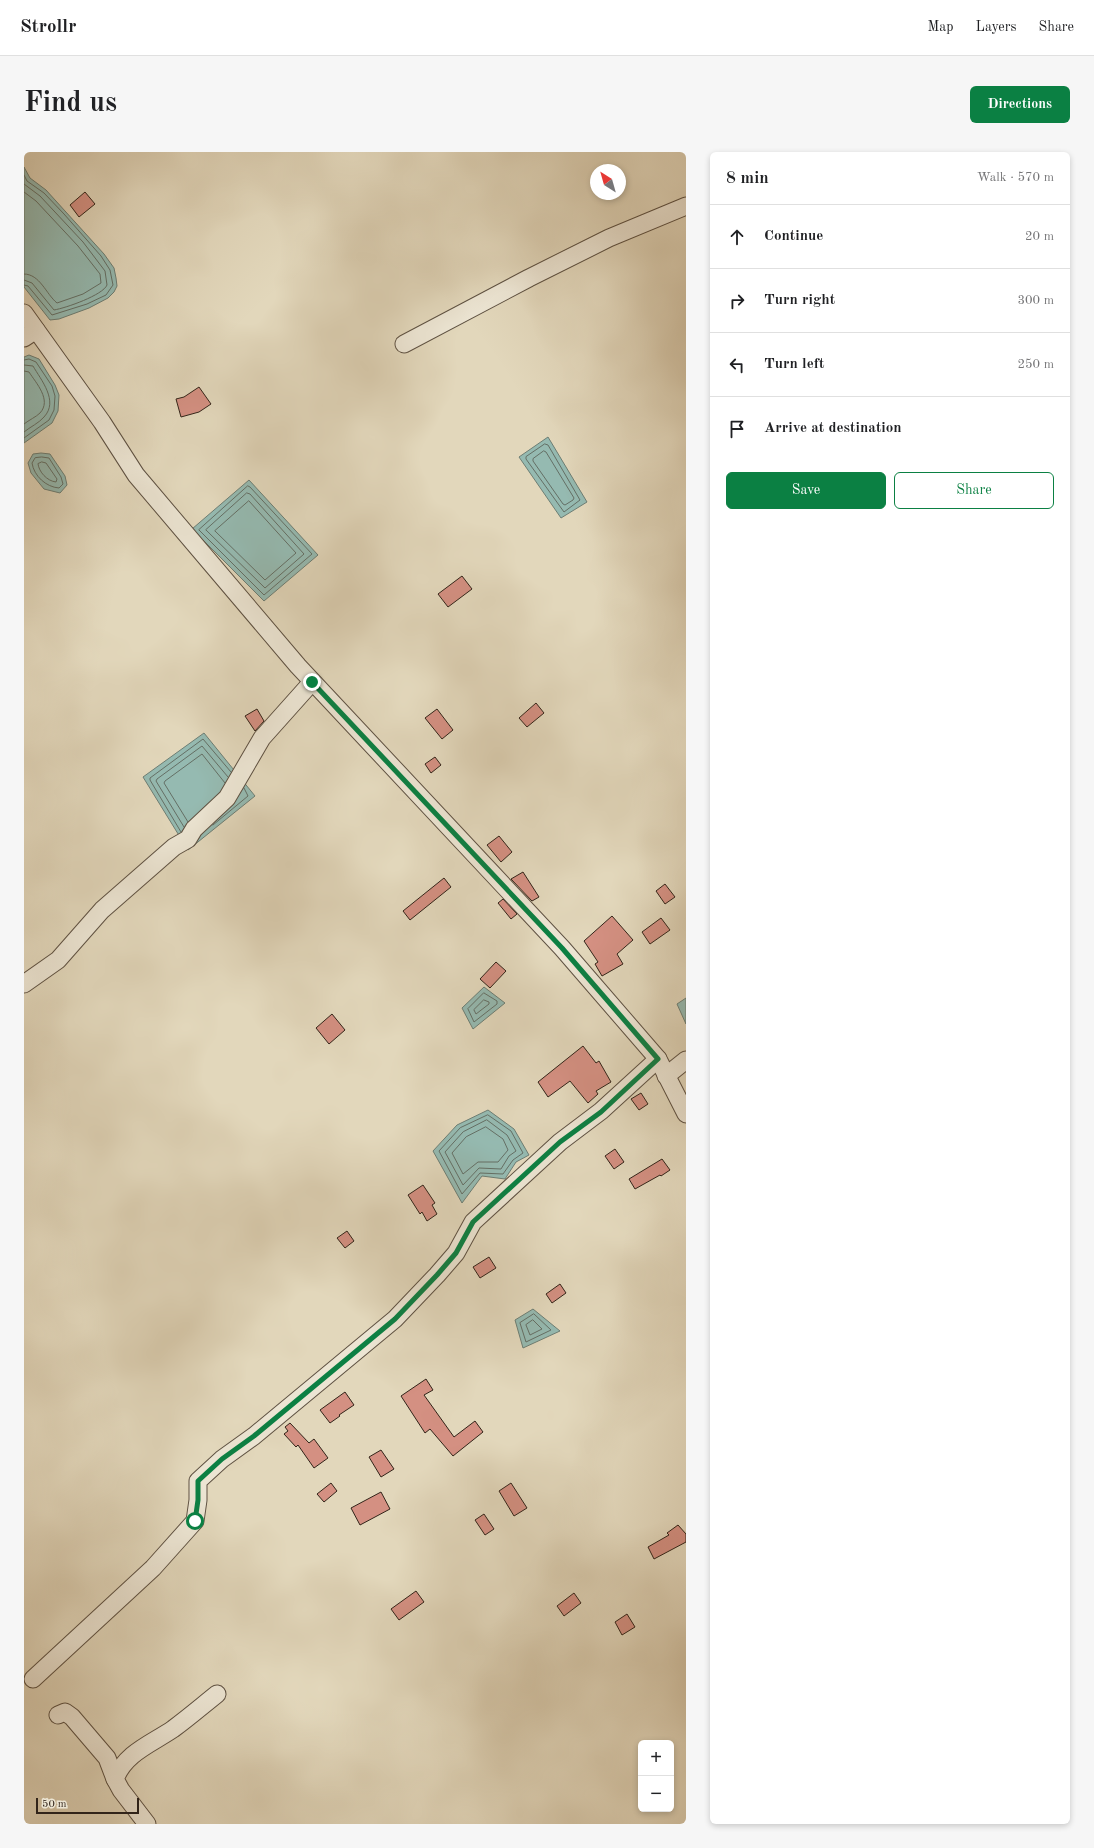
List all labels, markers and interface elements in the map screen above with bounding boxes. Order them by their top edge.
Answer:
text: Strollr [20,18,76,37]
text: Map [928,20,954,34]
text: Layers [976,20,1017,34]
text: Share [1039,20,1074,34]
button: Directions [970,86,1070,123]
text: Find us [24,90,117,118]
north arrow [590,164,626,200]
text: 8 min [726,170,769,187]
text: Walk · 570 m [977,171,1054,184]
icon: ahead [726,226,748,248]
text: Continue [764,229,823,244]
text: 20 m [1025,230,1054,243]
icon: right [726,290,748,312]
text: Turn right [764,293,835,308]
text: 300 m [1017,294,1054,307]
icon: left [726,354,748,376]
text: Turn left [764,357,824,372]
text: 250 m [1017,358,1054,371]
icon: arrive [726,418,748,440]
text: Arrive at destination [764,421,902,436]
button: Save [726,472,886,509]
button: Share [894,472,1054,509]
route end [303,673,321,691]
route start [186,1512,204,1530]
map controls [638,1740,674,1812]
button: + [638,1740,674,1776]
button: − [638,1776,674,1812]
scale bar [36,1796,139,1815]
text: 50 m [42,1799,67,1810]

